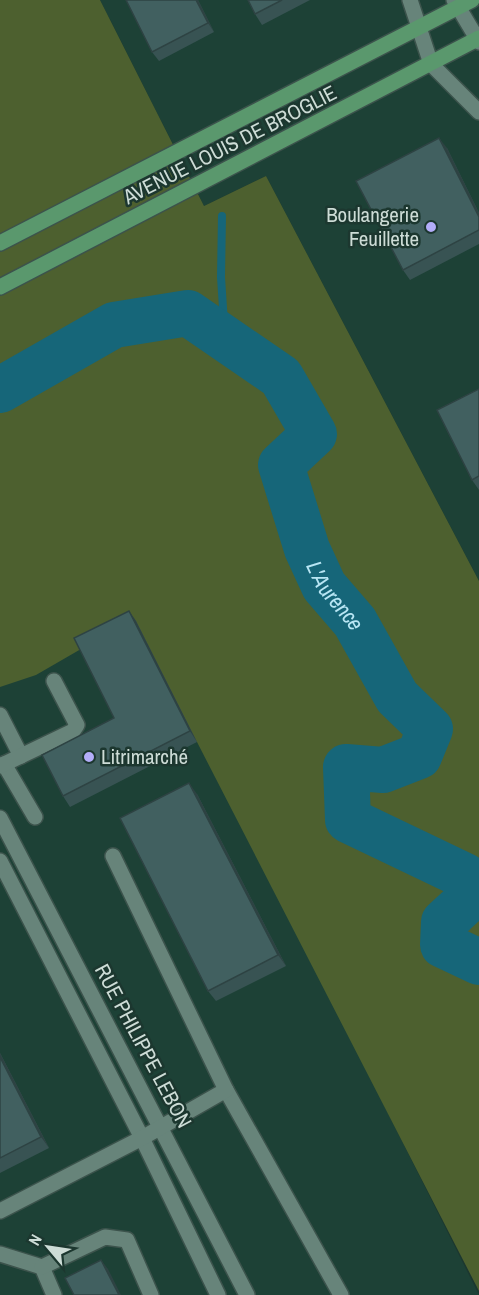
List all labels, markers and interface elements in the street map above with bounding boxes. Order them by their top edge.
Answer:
street label: AVENUE LOUIS DE BROGLIE [117,78,342,212]
place label: Boulangerie Feuillette [326,200,419,253]
marker: Boulangerie Feuillette [424,220,438,234]
water label: L'Aurence [299,556,372,635]
place label: Litrimarché [101,742,188,771]
marker: Litrimarché [82,750,96,764]
street label: RUE PHILIPPE LEBON [88,959,199,1133]
north arrow [18,1217,78,1277]
text: N [23,1230,47,1249]

